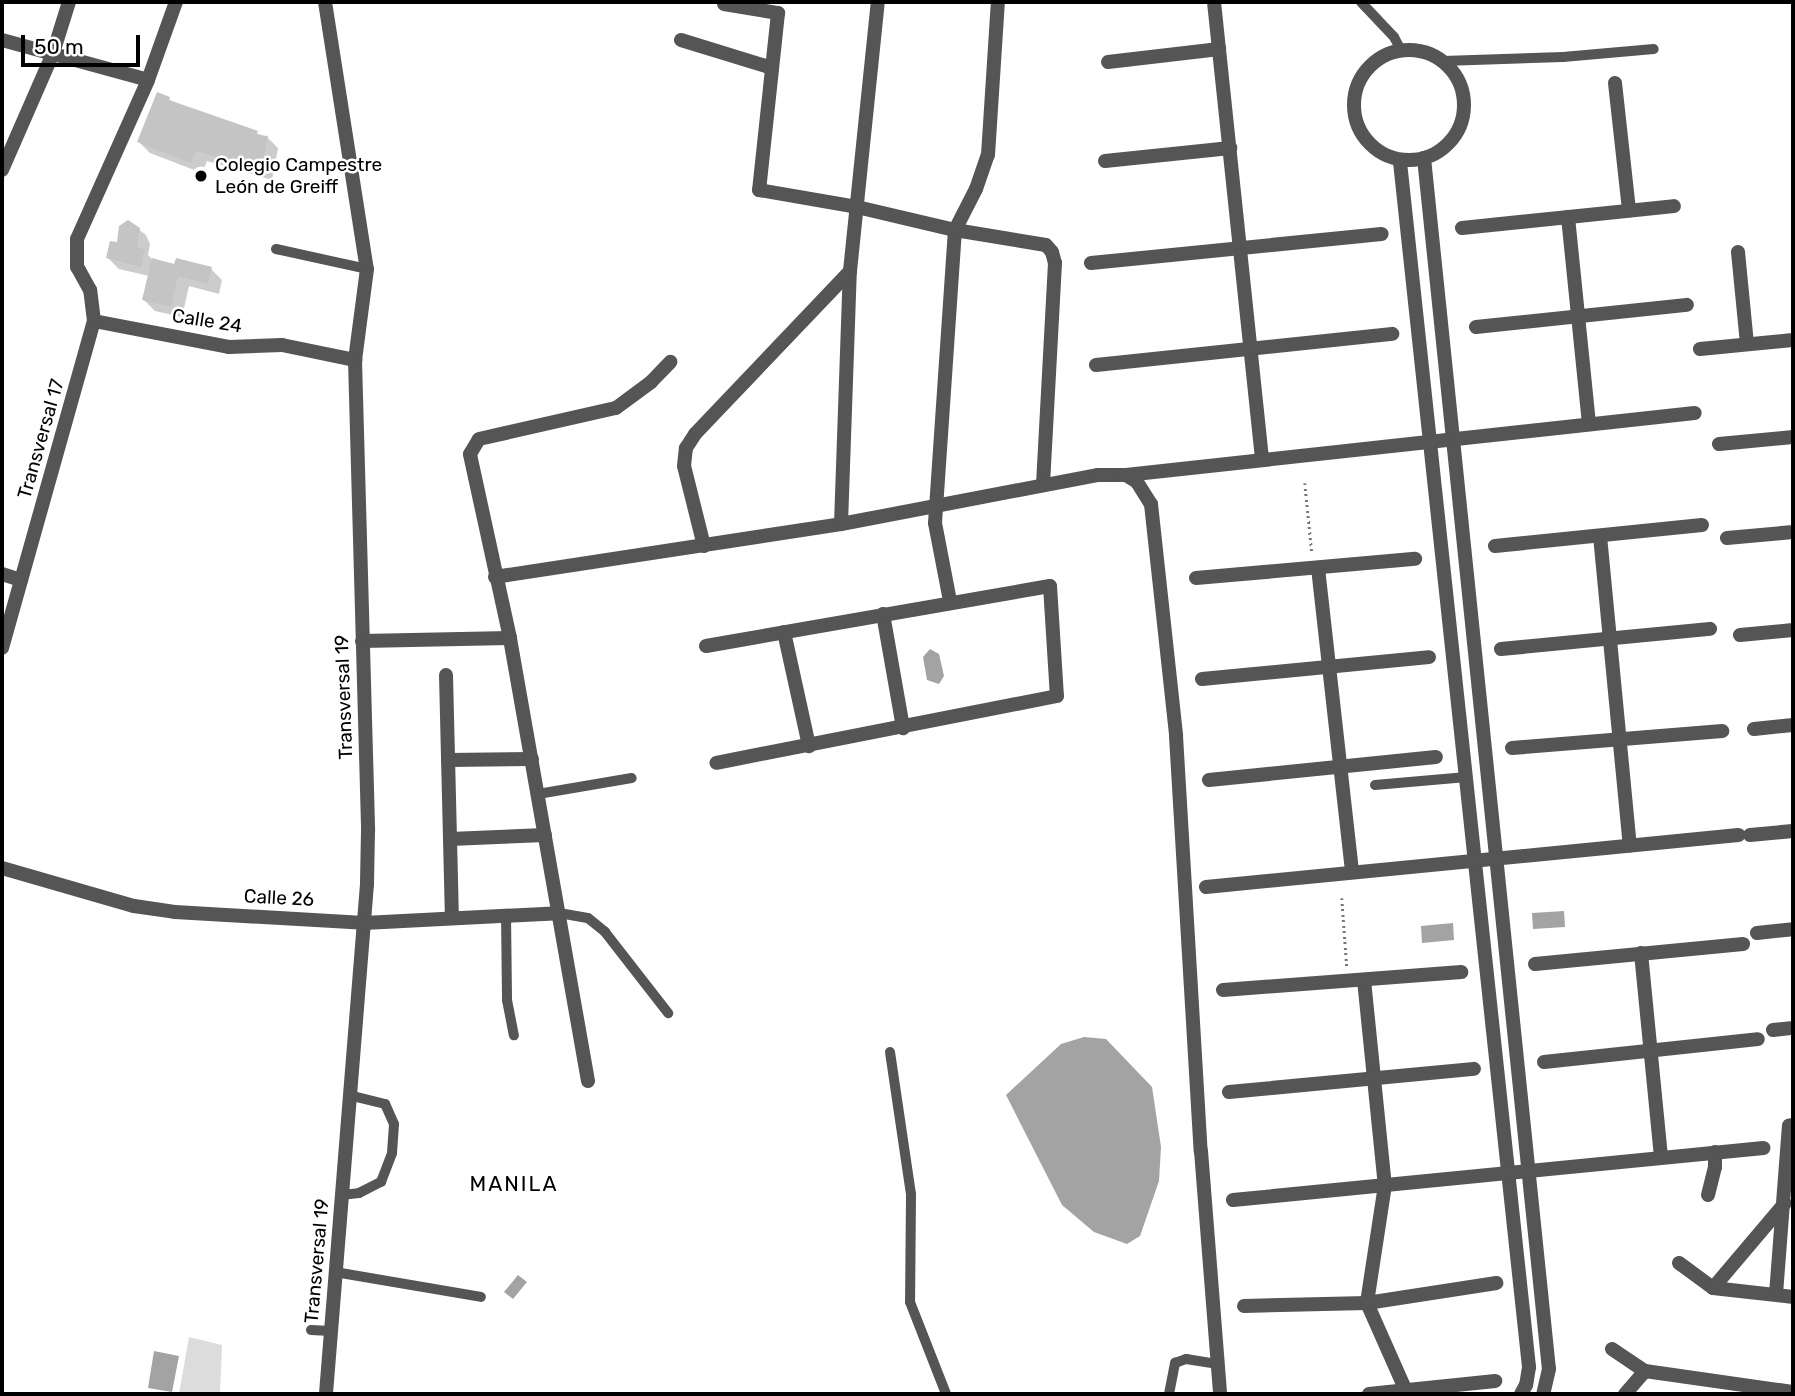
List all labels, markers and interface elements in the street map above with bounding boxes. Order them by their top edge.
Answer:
scale bar [24,21,144,65]
text: 50 m [34,34,84,59]
place label: Colegio Campestre León de Greiff [215,154,382,198]
marker: Colegio Campestre León de Greiff [193,168,209,184]
street label: Calle 24 [170,304,244,338]
street label: Transversal 17 [13,377,69,501]
street label: Transversal 19 [330,634,358,760]
street label: Calle 26 [243,885,315,911]
district label: MANILA [470,1171,558,1197]
street label: Transversal 19 [300,1198,334,1324]

